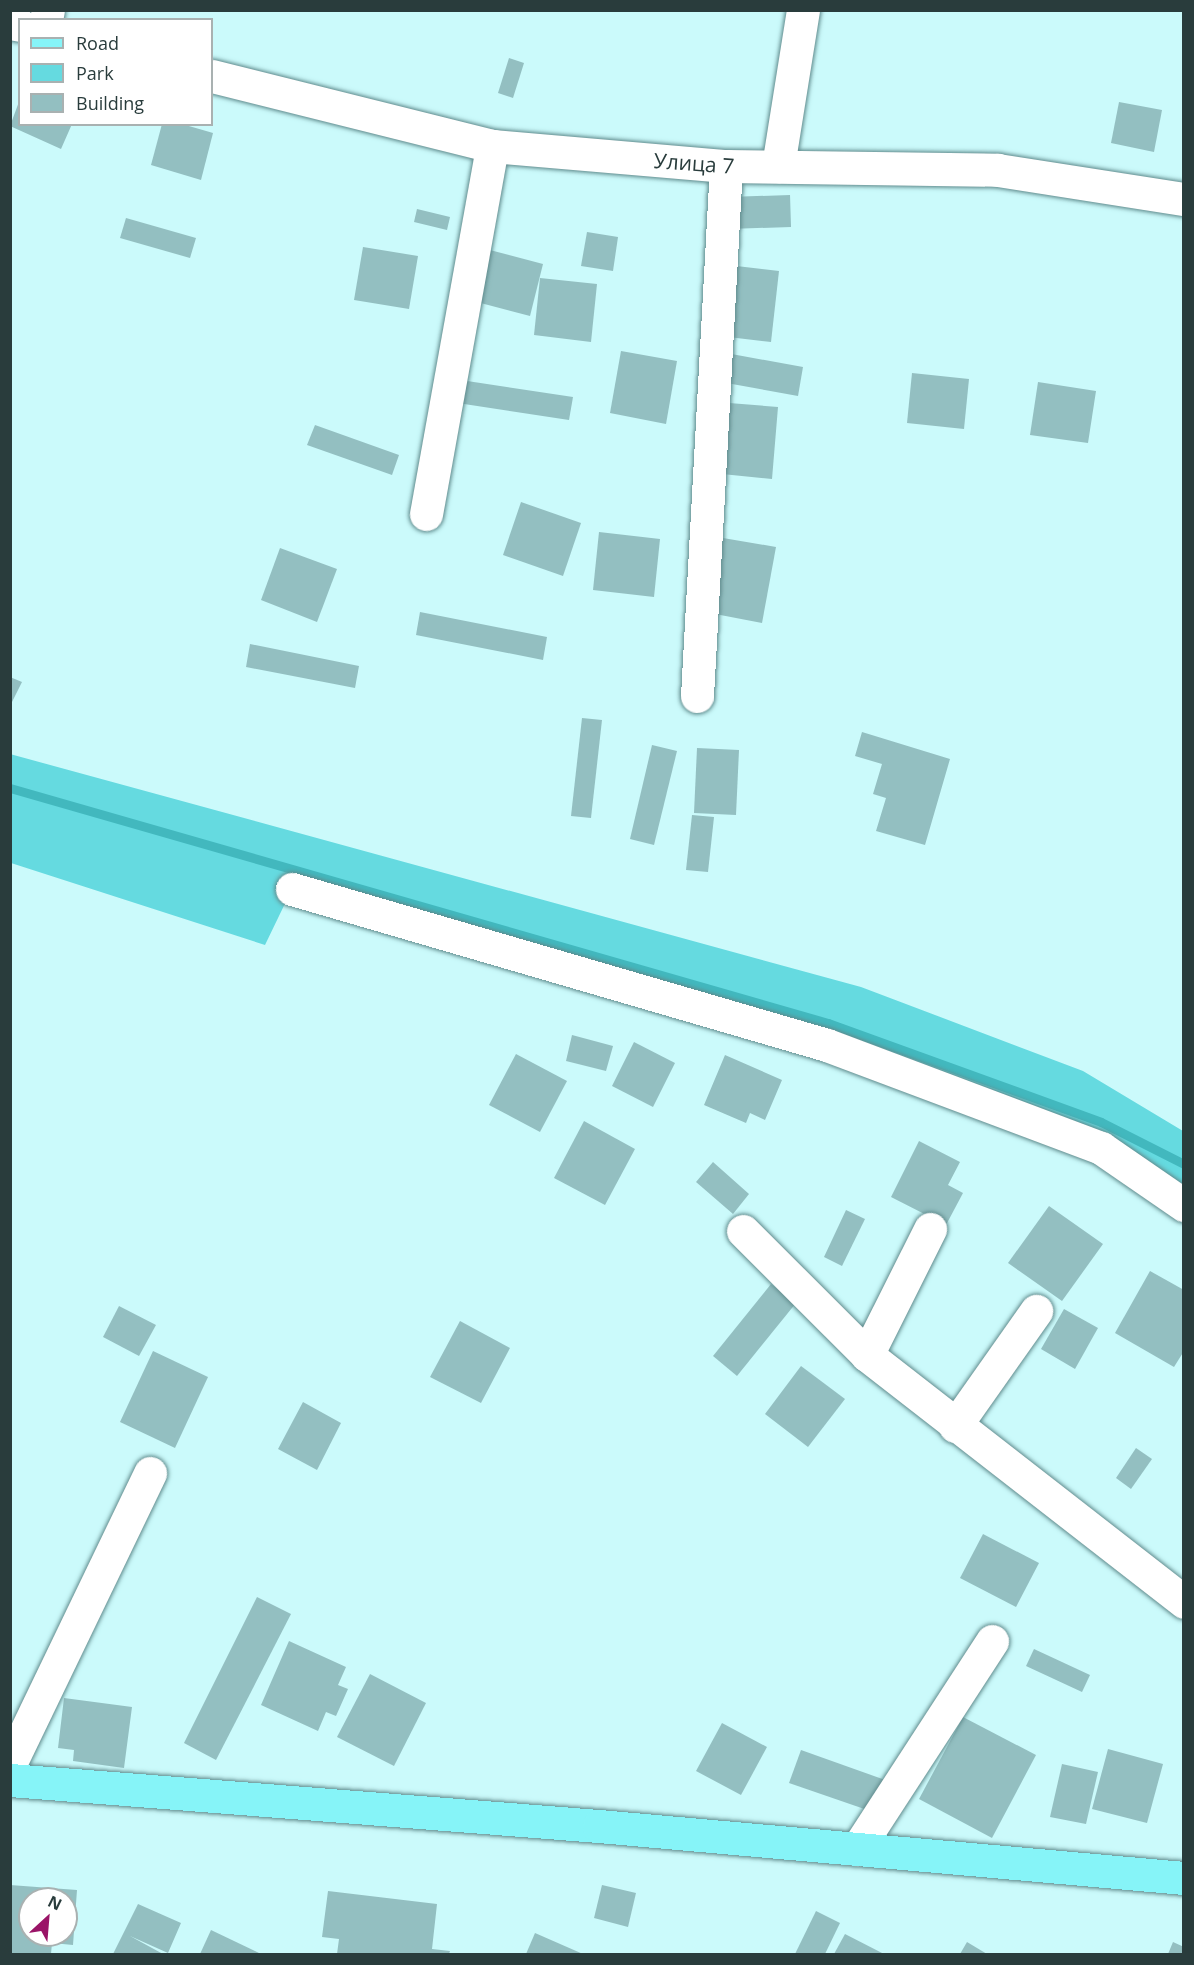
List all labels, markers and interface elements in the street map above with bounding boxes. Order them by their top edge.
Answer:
legend [18,18,213,126]
text: Road [76,31,119,55]
text: Park [76,61,114,85]
text: Building [76,91,144,115]
street label: Улица 7 [653,148,735,178]
north arrow [18,1887,78,1947]
text: N [44,1890,66,1915]

